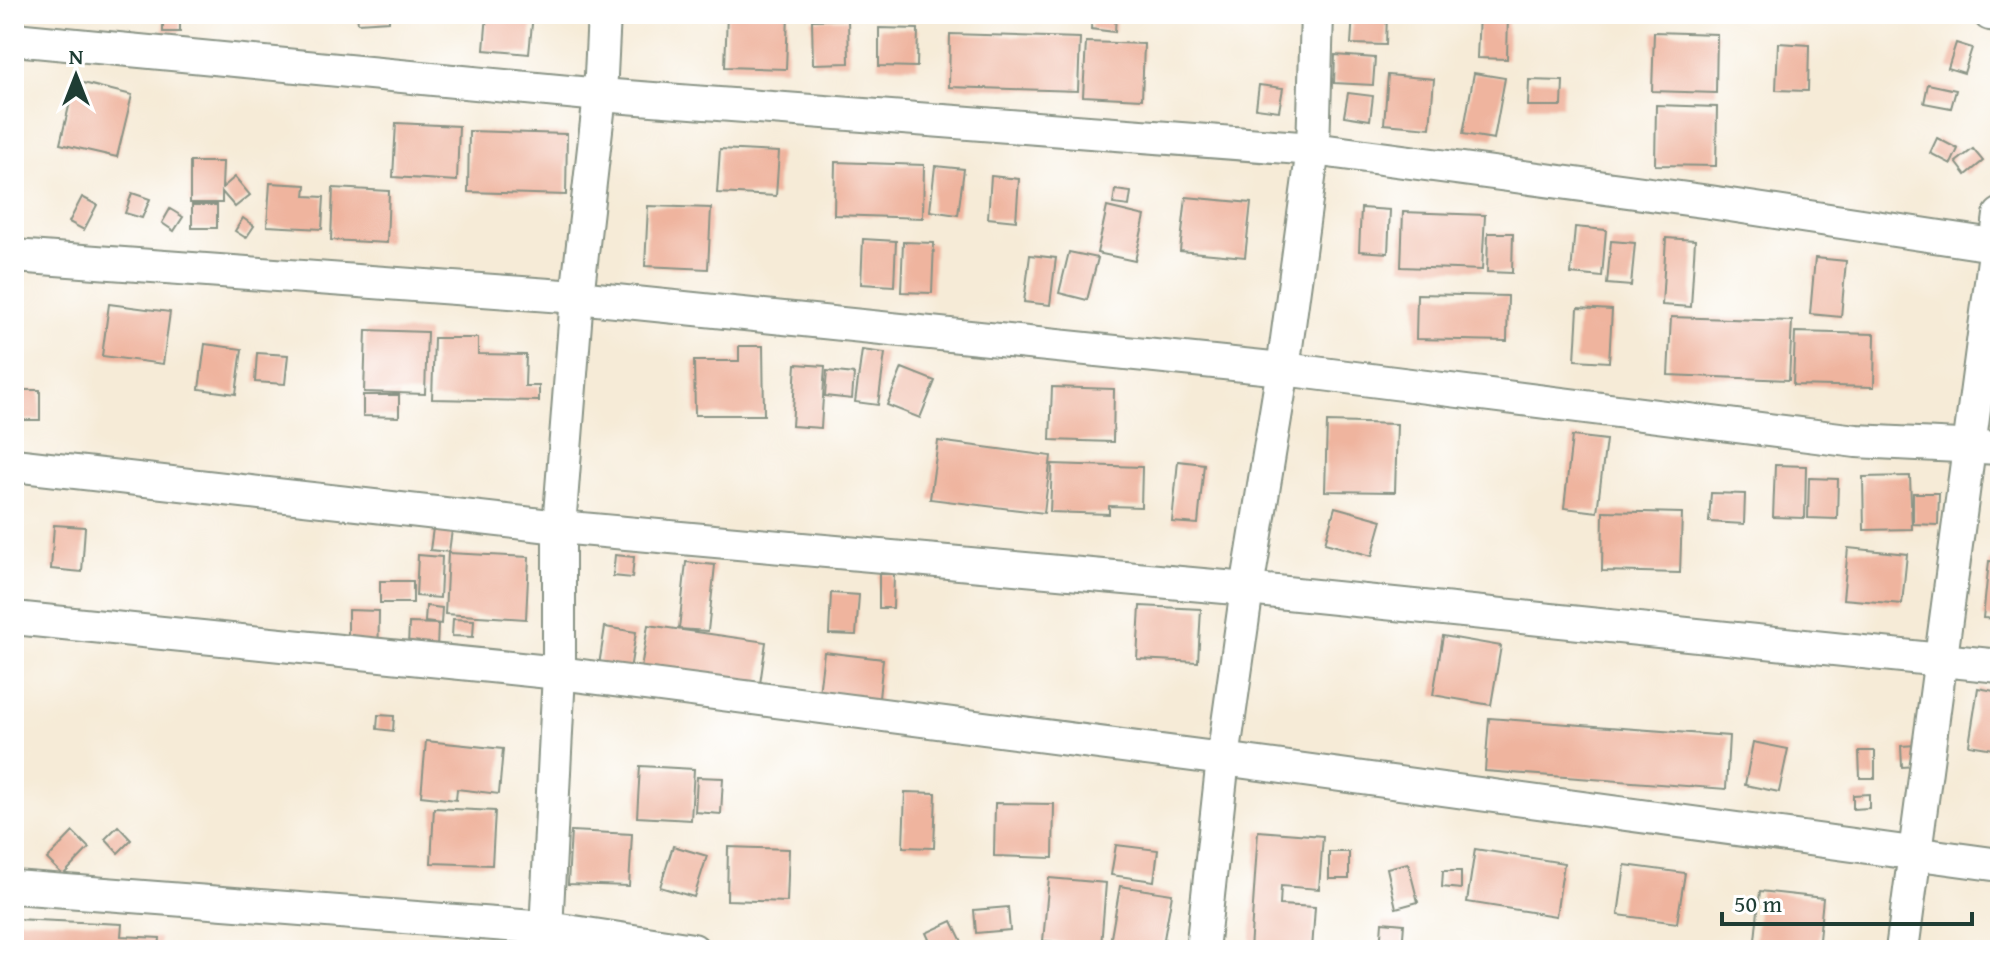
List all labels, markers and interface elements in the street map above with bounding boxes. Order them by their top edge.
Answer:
north arrow [36,36,116,116]
text: N [69,40,84,72]
scale bar [1722,876,1972,926]
text: 50 m [1734,886,1782,921]

